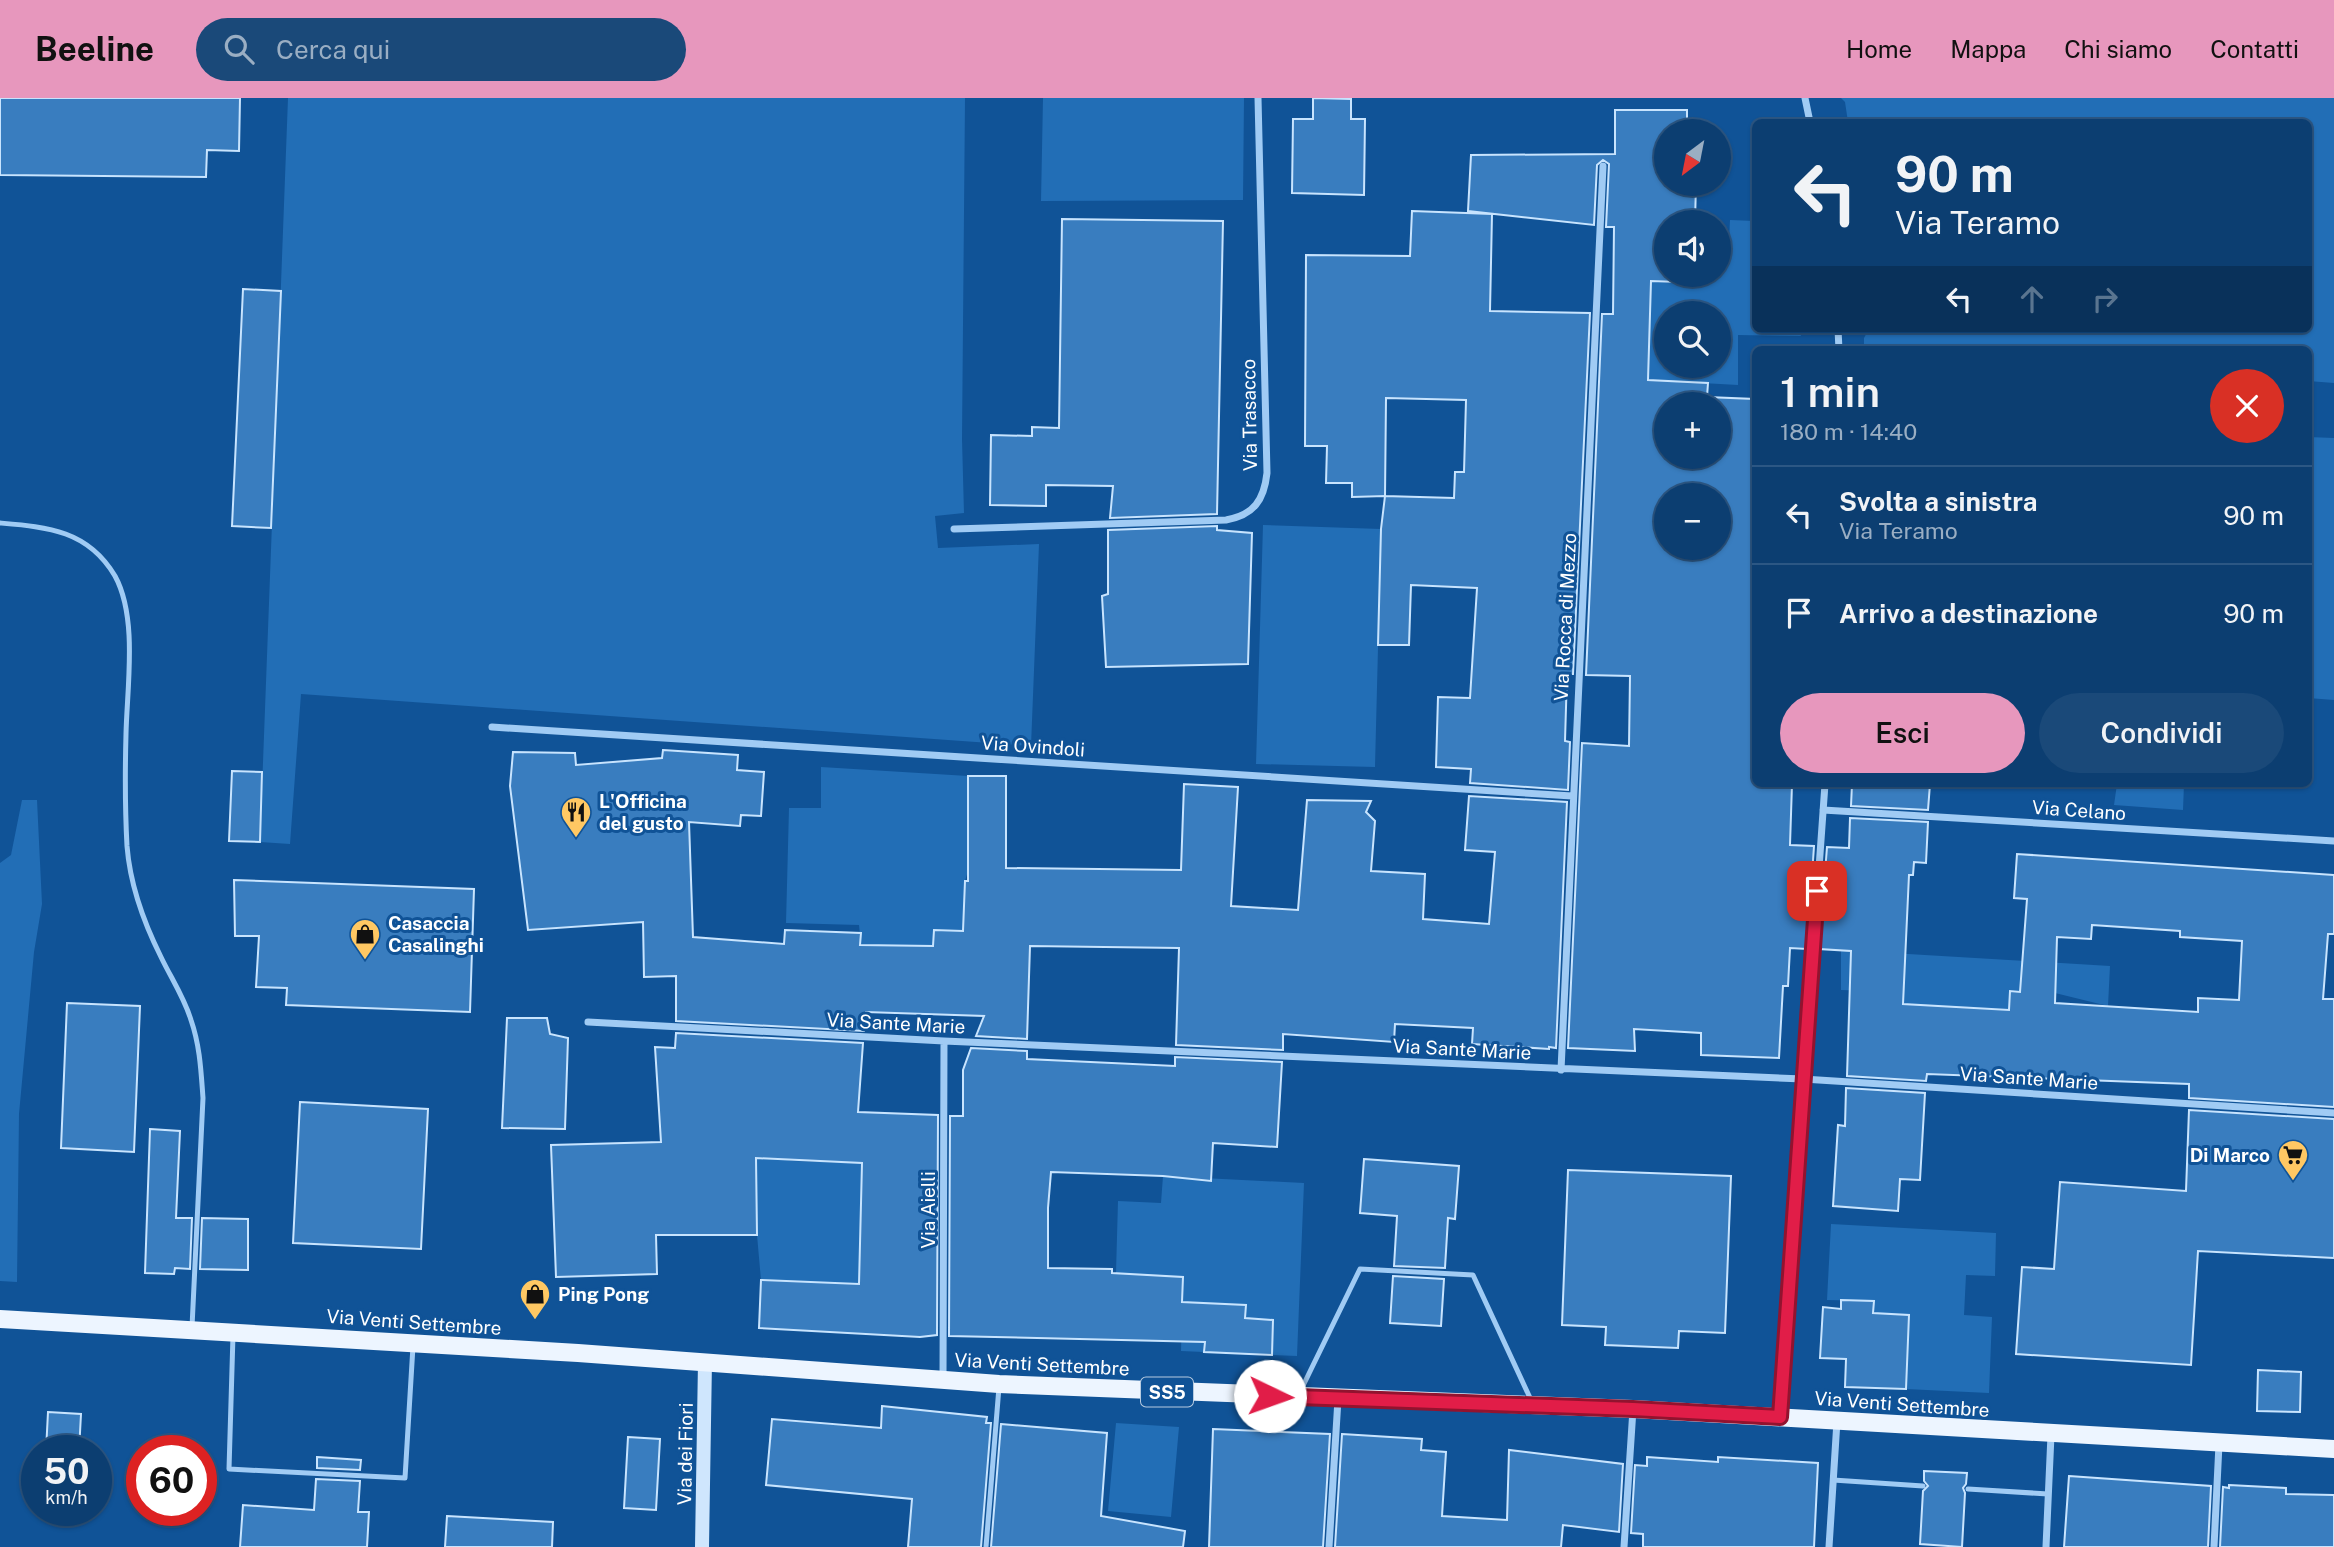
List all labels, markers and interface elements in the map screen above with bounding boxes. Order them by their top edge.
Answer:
search box [196,18,686,81]
text: Beeline [35,30,154,68]
icon: search [220,30,258,68]
text: Cerca qui [276,34,390,65]
text: Home [1846,35,1912,63]
text: Mappa [1950,35,2026,63]
text: Chi siamo [2064,35,2172,63]
text: Contatti [2210,35,2299,63]
north arrow [1654,119,1731,196]
map controls [1654,119,1731,560]
text: 90 m [1895,145,2014,203]
icon: left [1780,147,1871,238]
text: Via Teramo [1895,204,2060,241]
button: sound [1654,210,1731,287]
icon: left [1940,280,1978,318]
icon: ahead [2013,280,2051,318]
icon: right [2086,280,2124,318]
button: search [1654,301,1731,378]
street label: Via Trasacco [1237,359,1261,471]
text: 1 min [1780,367,1880,416]
button: close [2210,369,2284,443]
button: + [1654,392,1731,469]
text: 180 m · 14:40 [1780,418,1917,445]
button: − [1654,483,1731,560]
text: Svolta a sinistra [1839,486,2037,517]
icon: left [1780,496,1818,534]
text: 90 m [2223,500,2284,531]
text: Via Teramo [1839,517,1958,544]
street label: Via Rocca di Mezzo [1550,532,1580,702]
icon: arrive [1780,594,1818,632]
text: Arrivo a destinazione [1839,598,2098,629]
text: 90 m [2223,598,2284,629]
button: Esci [1780,693,2025,773]
button: Condividi [2039,693,2284,773]
street label: Via Ovindoli [980,731,1086,761]
place label: L'Officina del gusto [599,790,687,834]
restaurant icon: L'Officina del gusto [559,795,593,839]
street label: Via Celano [2031,796,2127,824]
pin [1787,861,1847,921]
icon: arrive [1798,872,1836,910]
place label: Casaccia Casalinghi [388,912,484,956]
shop icon: Casaccia Casalinghi [348,917,382,961]
street label: Via Sante Marie [826,1008,966,1038]
street label: Via Sante Marie [1392,1034,1532,1064]
street label: Via Sante Marie [1959,1062,2099,1094]
supermarket icon: Di Marco [2276,1138,2310,1182]
place label: Di Marco [2190,1144,2270,1166]
street label: Via Aielli [917,1171,939,1249]
shop icon: Ping Pong [518,1277,552,1321]
place label: Ping Pong [558,1283,649,1305]
street label: Via Venti Settembre [326,1305,502,1339]
street label: Via Venti Settembre [954,1348,1130,1380]
position arrow [1233,1359,1307,1433]
road number: SS5 [1141,1378,1193,1406]
street label: Via Venti Settembre [1814,1387,1990,1421]
street label: Via dei Fiori [673,1402,697,1506]
speed limit sign: 60 [126,1435,217,1526]
text: 50 [43,1451,90,1492]
text: km/h [45,1487,88,1508]

